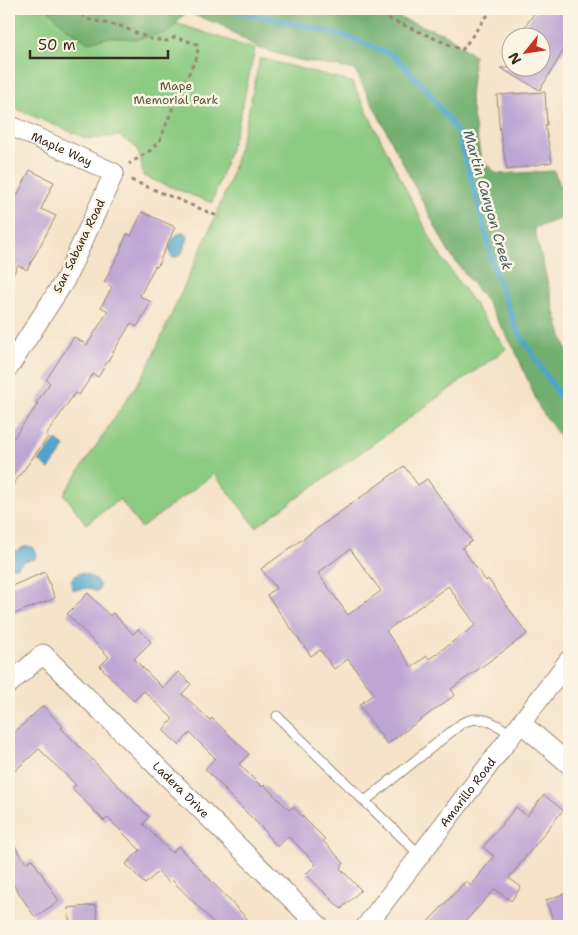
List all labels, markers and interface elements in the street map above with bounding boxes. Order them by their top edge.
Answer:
scale bar [30,28,168,60]
north arrow [500,28,550,78]
text: 50 m [38,35,76,55]
text: N [504,49,525,68]
park label: Mape Memorial Park [134,78,219,108]
street label: Maple Way [29,128,95,170]
water label: Martin Canyon Creek [459,128,517,272]
street label: San Sabana Road [49,196,109,296]
street label: Amarillo Road [436,754,500,830]
street label: Ladera Drive [149,758,213,822]

